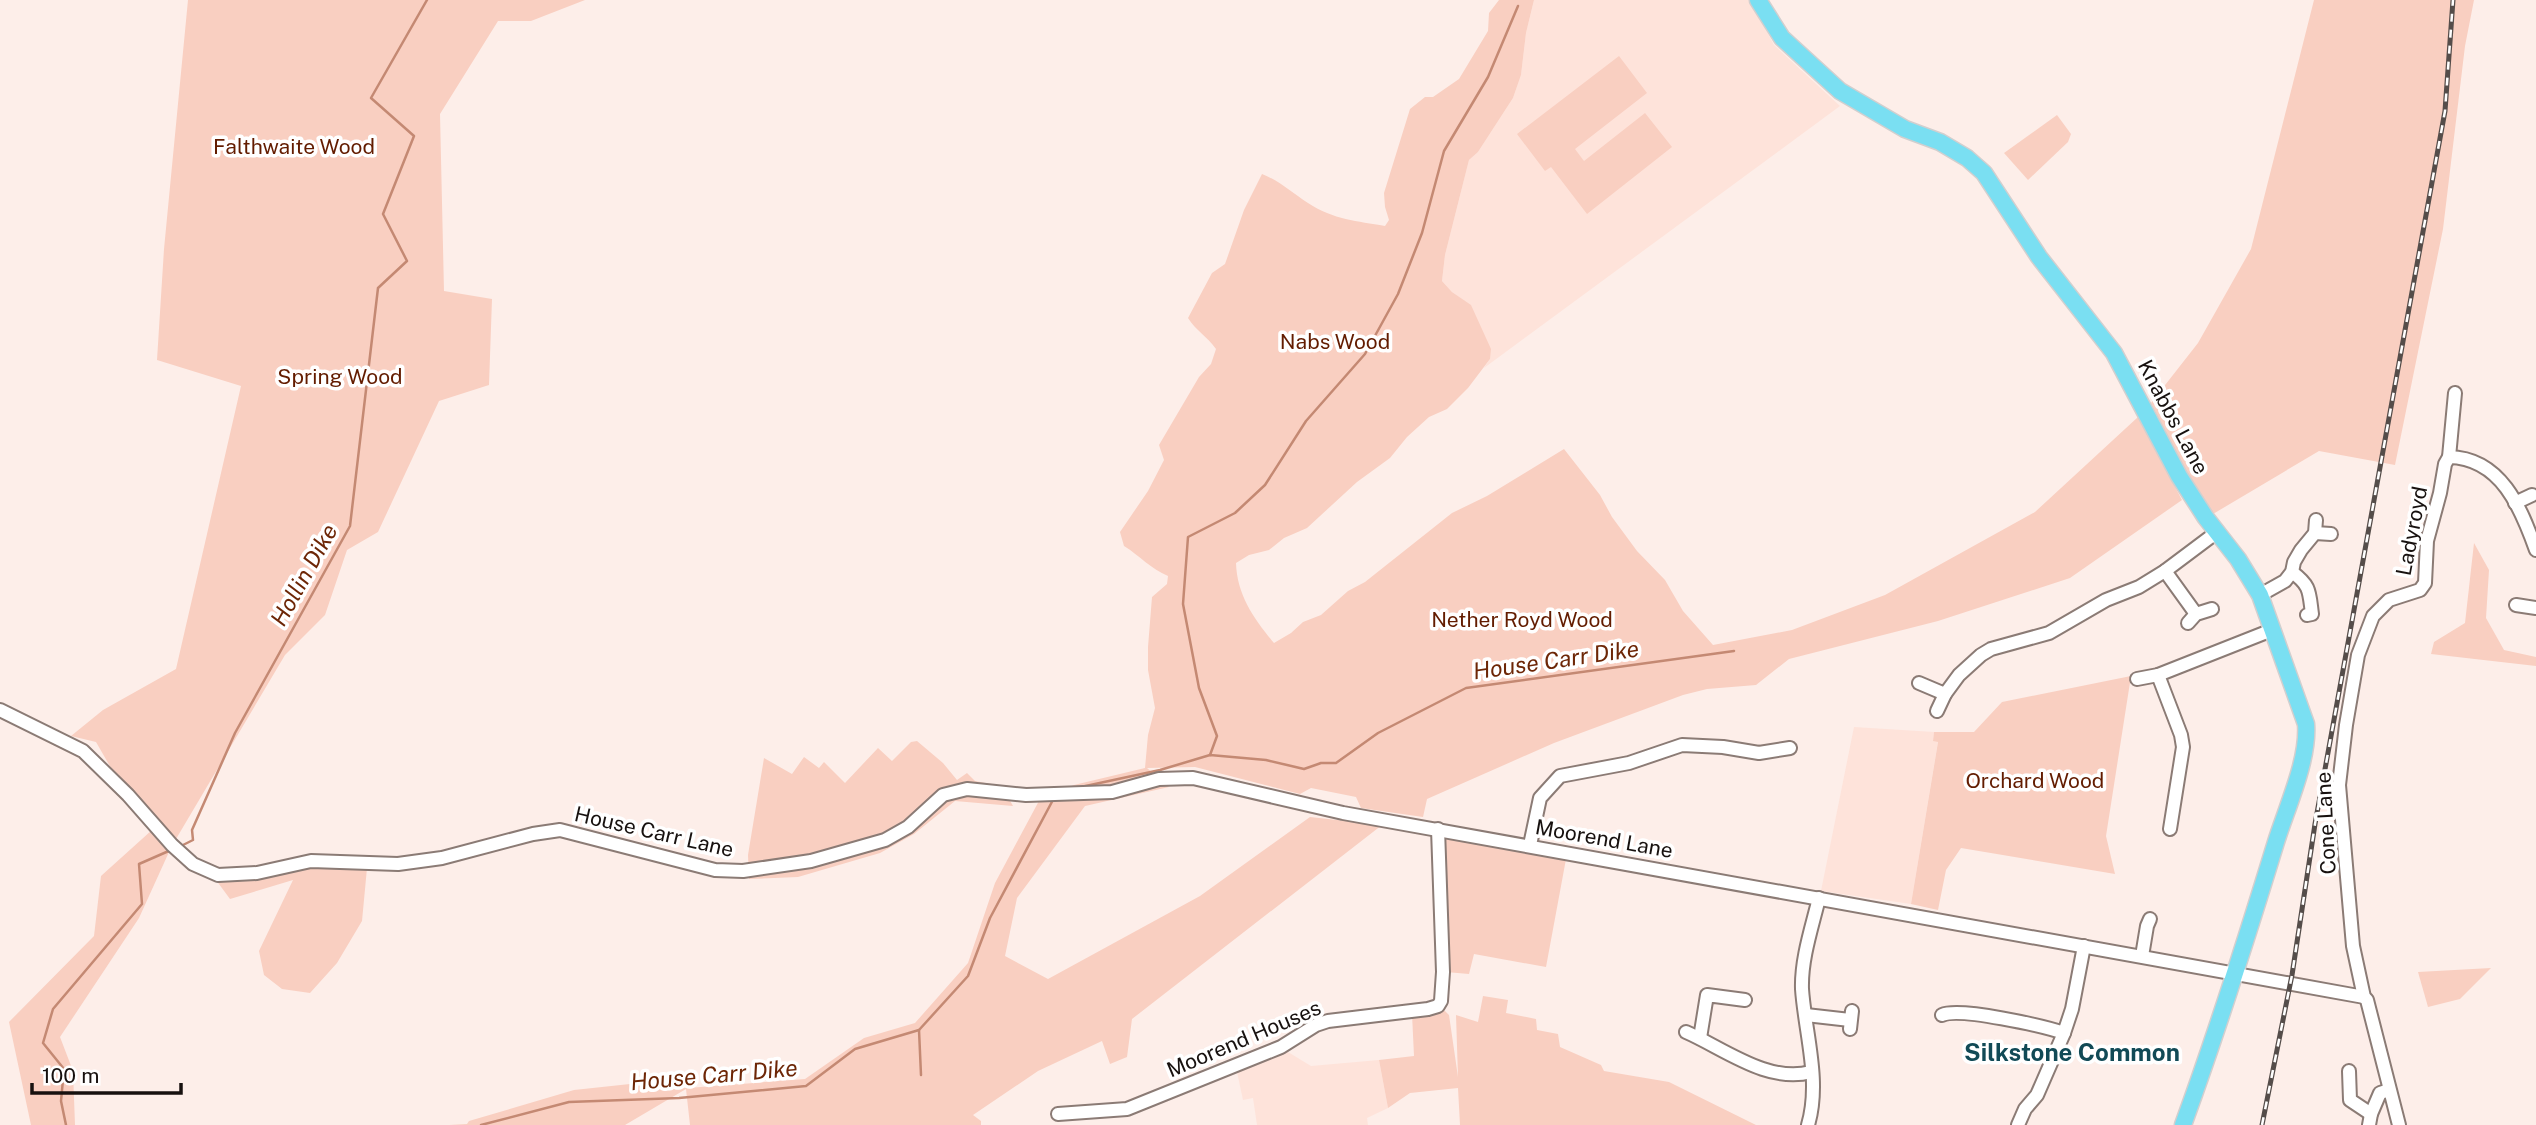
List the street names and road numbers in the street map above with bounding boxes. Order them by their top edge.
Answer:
street label: Knabbs Lane [2133,355,2214,478]
street label: Ladyroyd [2391,484,2432,578]
street label: Cone Lane [2310,771,2341,875]
street label: House Carr Lane [572,801,736,862]
street label: Moorend Lane [1533,814,1675,863]
street label: Moorend Houses [1163,995,1325,1082]

